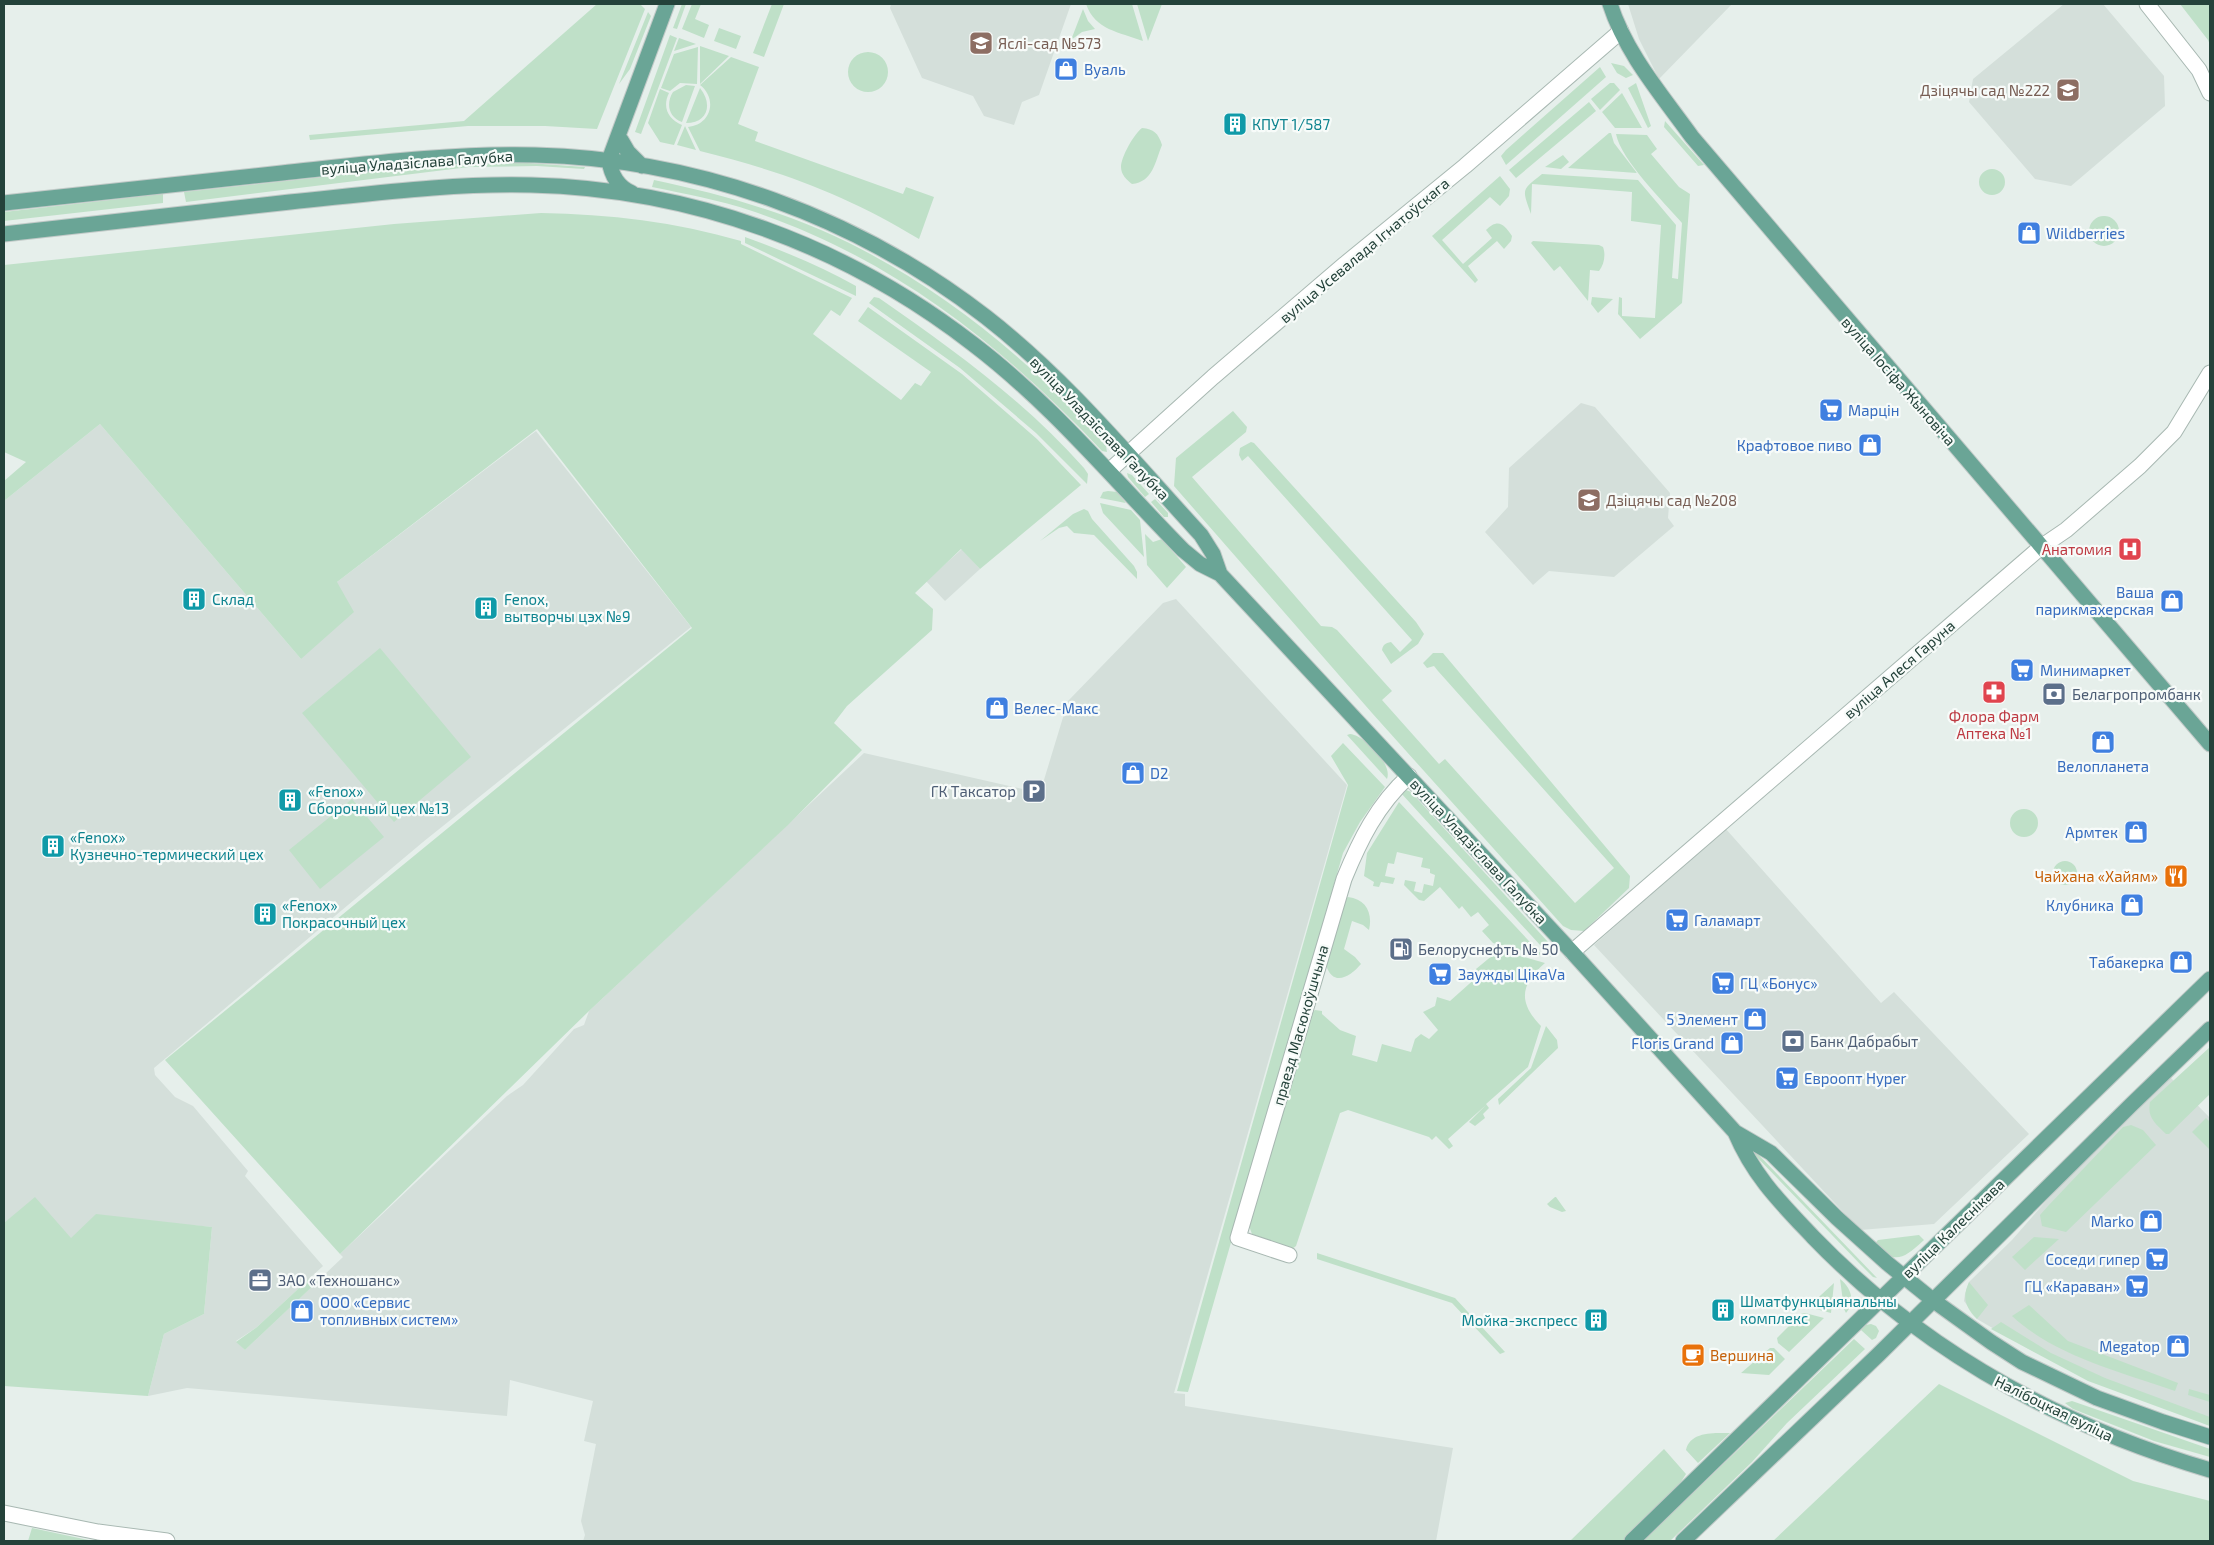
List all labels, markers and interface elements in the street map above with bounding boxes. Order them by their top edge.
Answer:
school or university icon: Яслі-сад №573 [968,30,994,56]
place label: Яслі-сад №573 [998,34,1101,52]
shop icon: Вуаль [1053,56,1079,82]
place label: Вуаль [1084,60,1126,79]
school or university icon: Дзіцячы сад №222 [2055,77,2081,103]
place label: Дзіцячы сад №222 [1920,81,2050,99]
building icon: КПУТ 1/587 [1222,111,1248,137]
place label: КПУТ 1/587 [1252,115,1330,133]
street label: вуліца Уладзіслава Галубка [321,146,514,179]
street label: вуліца Усевалада Ігнатоўскага [1276,174,1453,327]
shop icon: Wildberries [2016,220,2042,246]
place label: Wildberries [2046,224,2125,242]
street label: вуліца Іосіфа Жыновіча [1837,313,1960,450]
street label: вуліца Уладзіслава Галубка [1026,353,1173,504]
supermarket icon: Марцін [1818,397,1844,423]
place label: Марцін [1848,401,1900,419]
shop icon: Крафтовое пиво [1857,432,1883,458]
place label: Крафтовое пиво [1737,436,1852,454]
school or university icon: Дзіцячы сад №208 [1576,487,1602,513]
place label: Дзіцячы сад №208 [1606,491,1737,509]
hospital icon: Анатомия [2117,536,2143,562]
place label: Анатомия [2042,540,2112,558]
place label: Ваша парикмахерская [2036,583,2154,618]
building icon: Склад [181,586,207,612]
shop icon: Ваша парикмахерская [2159,588,2185,614]
place label: Склад [212,590,254,608]
place label: Fenox, вытворчы цэх №9 [504,590,630,625]
building icon: Fenox, вытворчы цэх №9 [473,595,499,621]
street label: вуліца Алеся Гаруна [1840,616,1959,723]
supermarket icon: Минимаркет [2009,657,2035,683]
place label: Минимаркет [2040,661,2131,679]
pharmacy icon: Флора Фарм Аптека №1 [1981,679,2007,705]
bank icon: Белагропромбанк [2041,681,2067,707]
place label: Белагропромбанк [2072,685,2201,703]
shop icon: Велес-Макс [984,695,1010,721]
place label: Велес-Макс [1014,699,1099,717]
place label: Флора Фарм Аптека №1 [1949,707,2039,742]
shop icon: Велопланета [2090,729,2116,755]
place label: Велопланета [2057,757,2149,775]
shop icon: D2 [1120,760,1146,786]
place label: D2 [1150,764,1168,782]
street label: вуліца Уладзіслава Галубка [1406,775,1551,928]
parking icon: ГК Таксатор [1021,778,1047,804]
place label: «Fenox» Сборочный цех №13 [308,782,449,817]
place label: ГК Таксатор [931,782,1016,800]
building icon: «Fenox» Сборочный цех №13 [277,787,303,813]
shop icon: Армтек [2123,819,2149,845]
place label: Армтек [2065,823,2118,841]
place label: «Fenox» Кузнечно-термический цех [70,828,264,864]
building icon: «Fenox» Кузнечно-термический цех [40,833,66,859]
restaurant icon: Чайхана «Хайям» [2163,863,2189,889]
place label: Чайхана «Хайям» [2035,867,2158,885]
shop icon: Клубника [2119,892,2145,918]
place label: «Fenox» Покрасочный цех [282,896,406,931]
place label: Клубника [2046,896,2114,915]
building icon: «Fenox» Покрасочный цех [252,901,278,927]
supermarket icon: Галамарт [1664,907,1690,933]
place label: Галамарт [1694,911,1761,929]
fuel station icon: Белоруснефть № 50 [1388,936,1414,962]
place label: Белоруснефть № 50 [1418,940,1559,959]
street label: праезд Масюкоўшчына [1268,943,1333,1108]
shop icon: Табакерка [2168,949,2194,975]
place label: Табакерка [2089,953,2164,971]
supermarket icon: Заужды ЦікаVа [1427,961,1453,987]
place label: Заужды ЦікаVа [1458,965,1565,984]
supermarket icon: ГЦ «Бонус» [1710,970,1736,996]
place label: ГЦ «Бонус» [1740,974,1818,993]
shop icon: 5 Элемент [1742,1006,1768,1032]
place label: 5 Элемент [1666,1010,1738,1028]
bank icon: Банк Дабрабыт [1780,1028,1806,1054]
shop icon: Floris Grand [1719,1030,1745,1056]
place label: Банк Дабрабыт [1810,1032,1918,1050]
place label: Floris Grand [1631,1034,1714,1052]
supermarket icon: Евроопт Hyper [1774,1065,1800,1091]
place label: Евроопт Hyper [1804,1069,1907,1087]
street label: вуліца Калеснікава [1898,1175,2009,1282]
shop icon: Marko [2138,1208,2164,1234]
place label: Marko [2091,1212,2134,1230]
supermarket icon: Соседи гипер [2144,1246,2170,1272]
place label: Соседи гипер [2046,1250,2140,1268]
office icon: ЗАО «Техношанс» [247,1267,273,1293]
place label: ЗАО «Техношанс» [278,1271,400,1289]
supermarket icon: ГЦ «Караван» [2124,1273,2150,1299]
place label: ГЦ «Караван» [2024,1277,2120,1295]
place label: Шматфункцыянальны комплекс [1740,1292,1897,1327]
place label: ООО «Сервис топливных систем» [320,1293,458,1328]
building icon: Шматфункцыянальны комплекс [1710,1297,1736,1323]
shop icon: ООО «Сервис топливных систем» [289,1298,315,1324]
building icon: Мойка-экспресс [1583,1307,1609,1333]
place label: Мойка-экспресс [1462,1311,1578,1329]
shop icon: Megatop [2165,1333,2191,1359]
place label: Megatop [2099,1337,2160,1355]
cafe icon: Вершина [1680,1342,1706,1368]
place label: Вершина [1710,1346,1774,1364]
street label: Налібоцкая вуліца [1991,1372,2116,1445]

